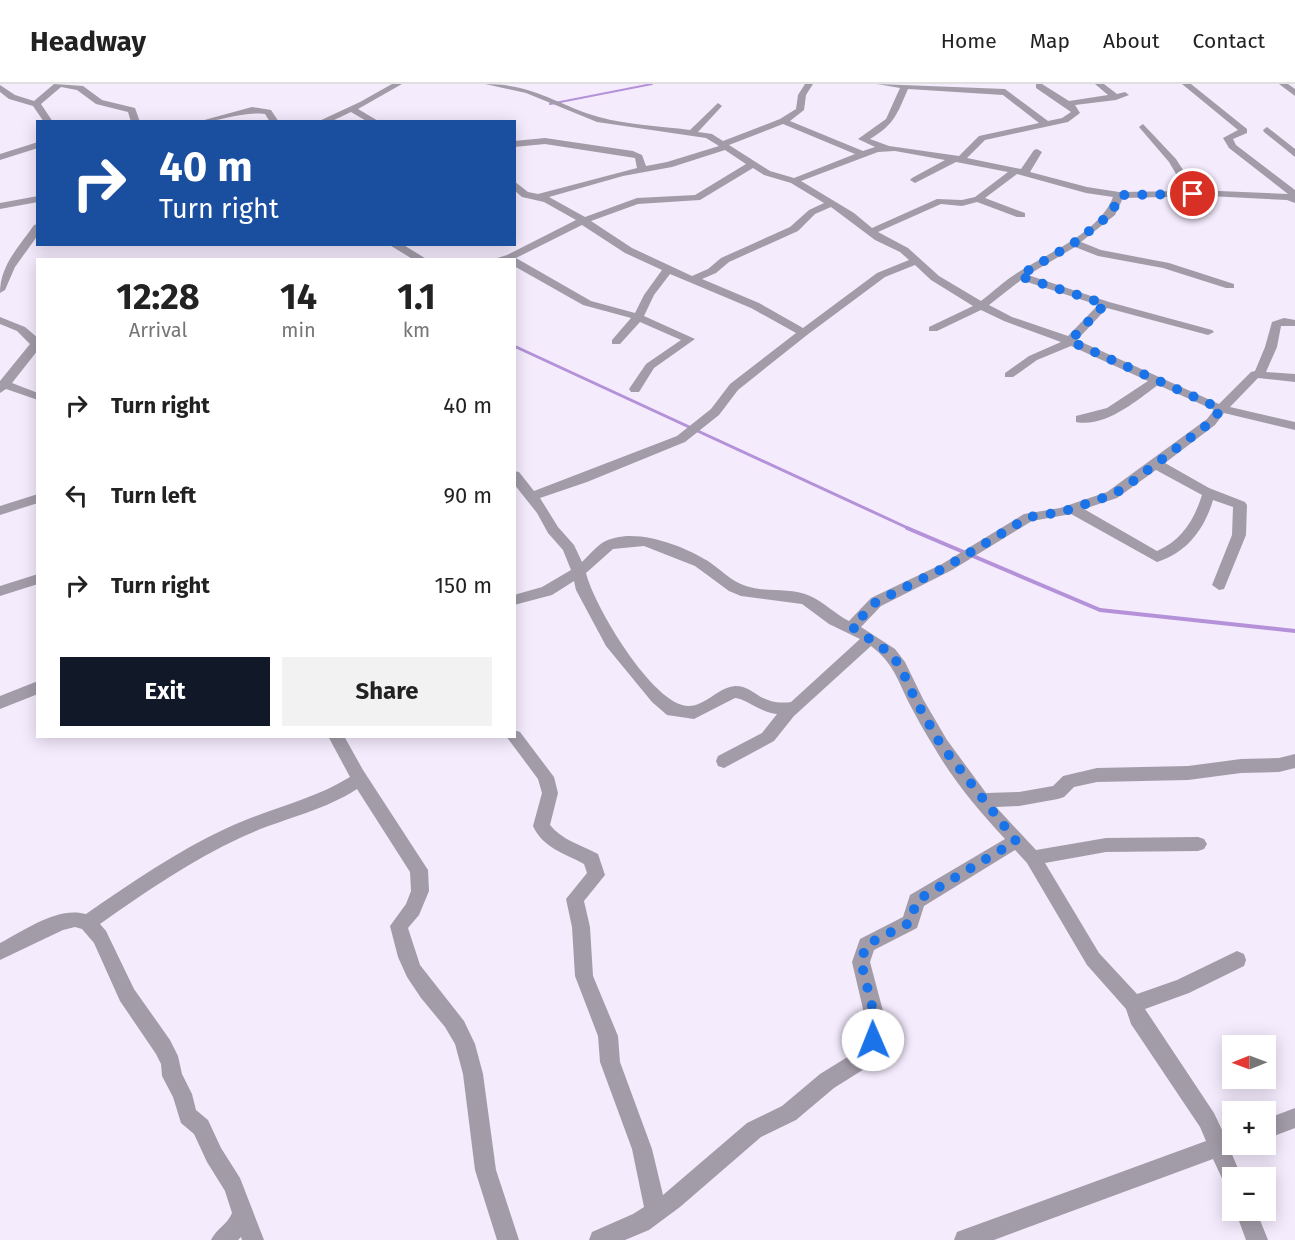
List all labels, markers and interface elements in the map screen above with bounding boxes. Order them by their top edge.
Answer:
text: Headway [30,25,146,58]
text: Home [941,28,997,54]
text: Map [1030,28,1070,54]
text: About [1103,28,1160,54]
text: Contact [1193,28,1265,54]
text: 40 m [159,142,253,192]
icon: right [60,144,138,222]
pin [1167,168,1218,219]
icon: arrive [1176,177,1209,210]
text: Turn right [159,193,279,225]
text: 12:28 [116,275,200,319]
text: 14 [280,275,317,319]
text: 1.1 [397,275,436,319]
text: Arrival [129,318,187,342]
text: min [281,318,316,342]
text: km [403,318,430,342]
icon: right [60,389,93,422]
text: Turn right [111,392,210,419]
text: 40 m [443,392,492,419]
icon: left [60,479,93,512]
text: Turn left [111,482,196,509]
text: 90 m [443,482,492,509]
icon: right [60,569,93,602]
text: Turn right [111,572,210,599]
text: 150 m [434,572,492,599]
button: Exit [60,657,270,726]
button: Share [282,657,492,726]
position arrow [841,1008,905,1072]
north arrow [1222,1035,1276,1089]
map controls [1222,1035,1276,1221]
button: + [1222,1101,1276,1155]
button: − [1222,1167,1276,1221]

